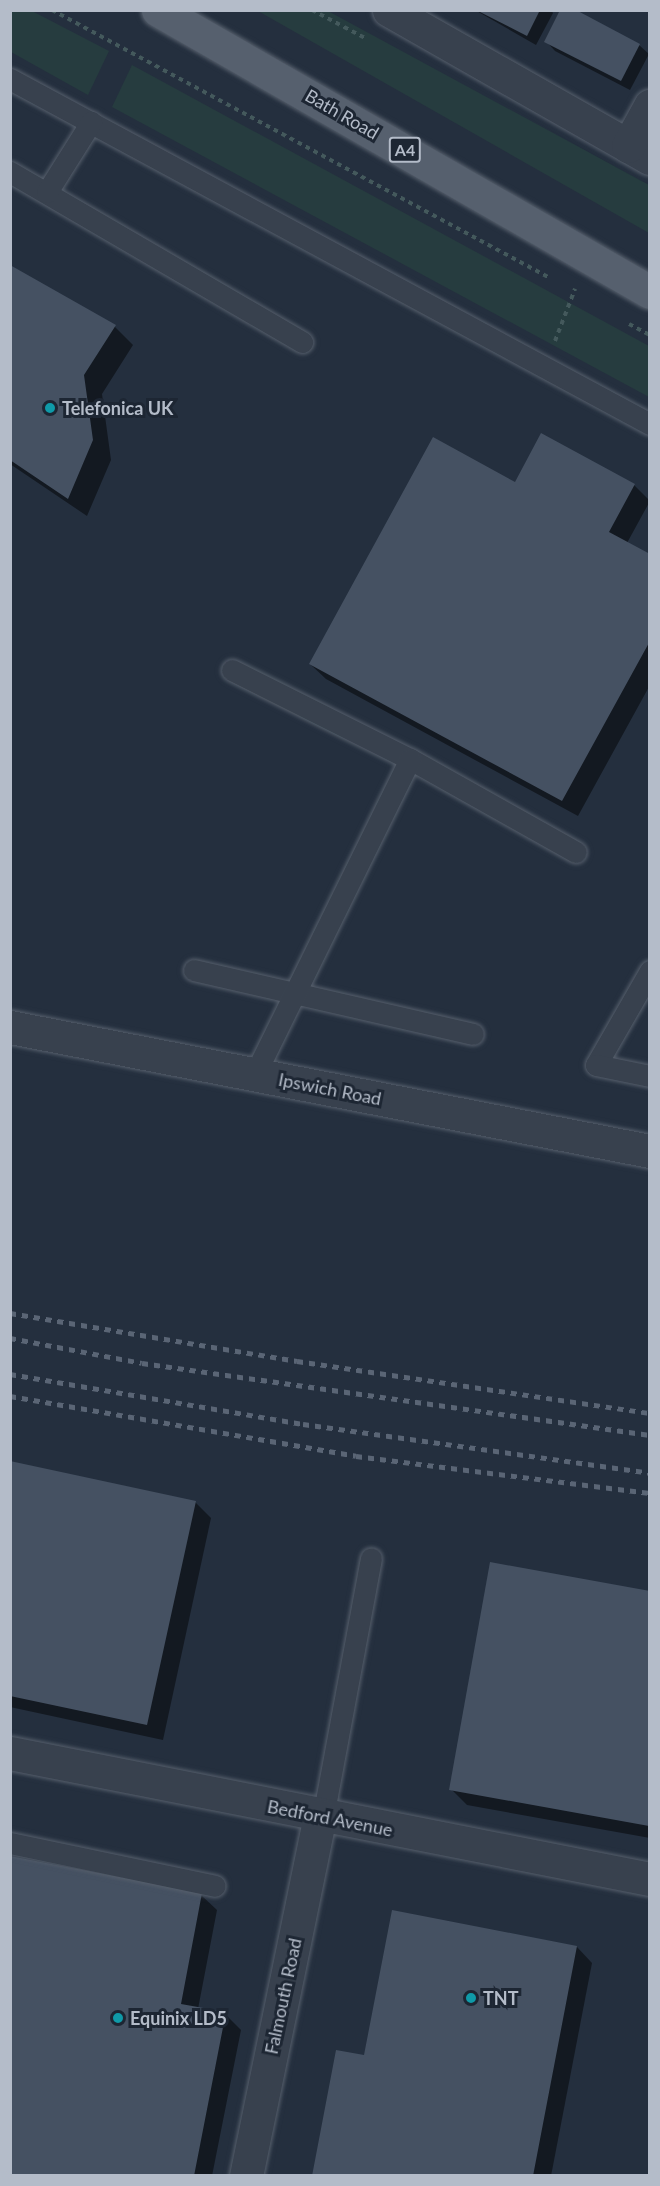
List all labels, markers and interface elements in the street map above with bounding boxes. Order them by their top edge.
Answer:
street label: Bath Road [301,84,383,144]
road number: A4 [388,137,422,163]
place label: Telefonica UK [62,397,173,419]
marker: Telefonica UK [43,401,57,415]
street label: Ipswich Road [277,1068,383,1110]
street label: Bedford Avenue [265,1795,395,1841]
street label: Falmouth Road [260,1936,306,2056]
place label: TNT [483,1987,518,2009]
marker: TNT [464,1991,478,2005]
place label: Equinix LD5 [130,2007,227,2029]
marker: Equinix LD5 [111,2011,125,2025]

